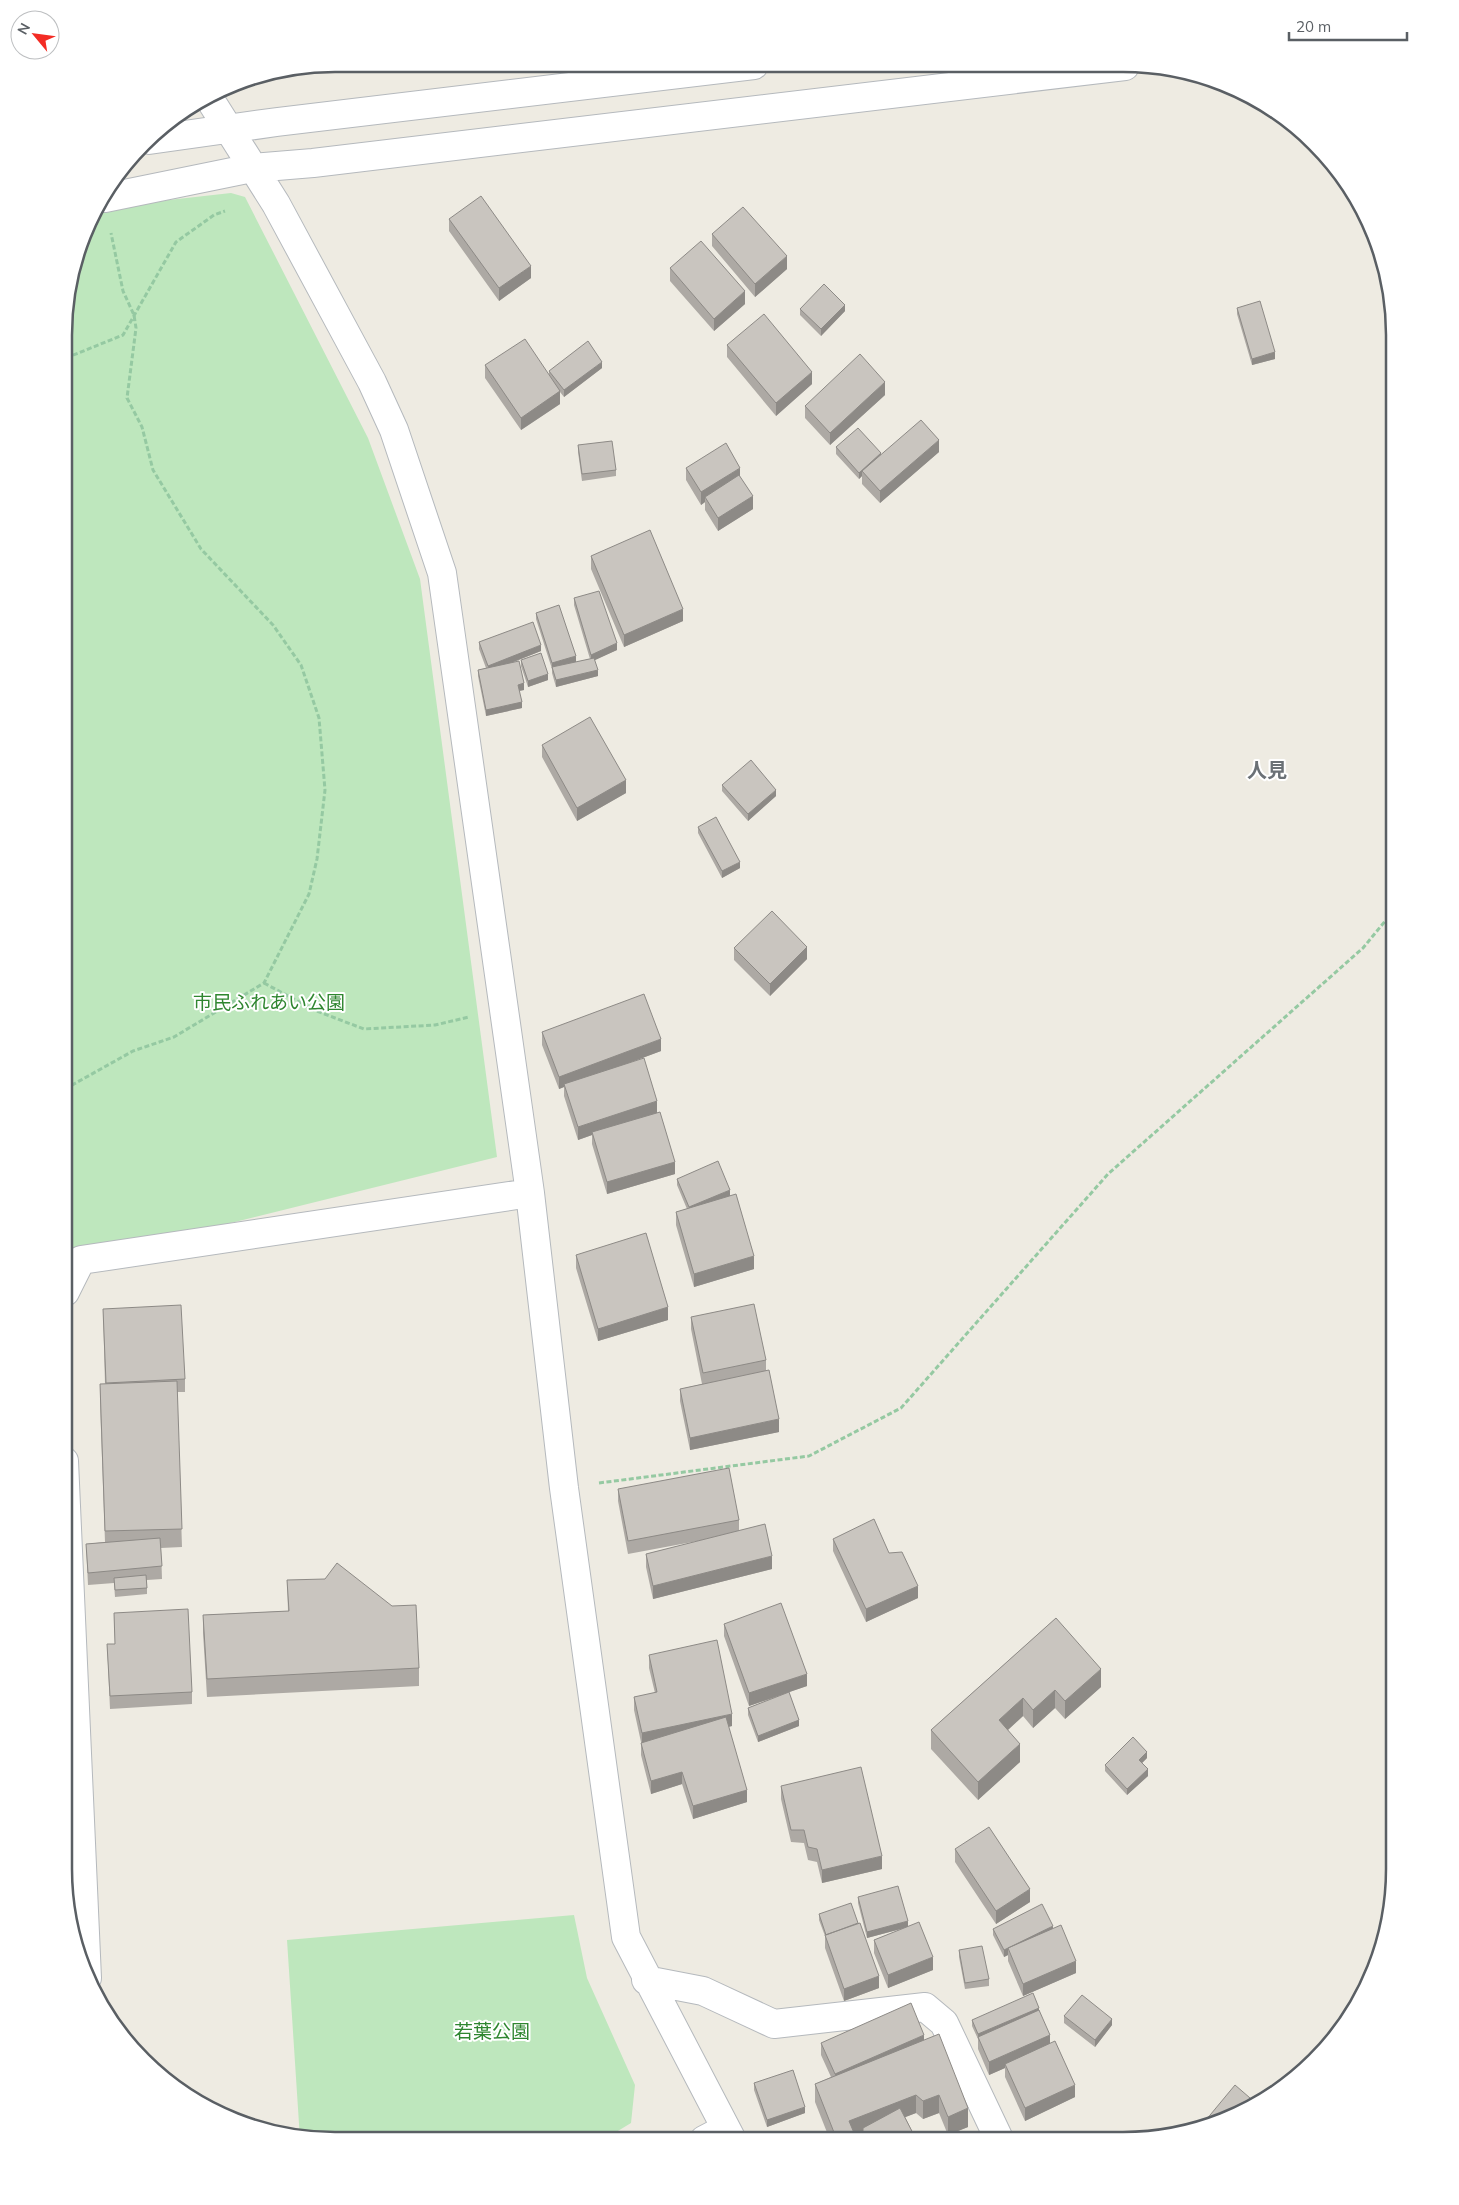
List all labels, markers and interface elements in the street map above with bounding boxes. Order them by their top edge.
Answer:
north arrow [10,10,60,60]
scale bar [1289,10,1406,42]
text: 20 m [1296,17,1331,36]
text: N [13,20,34,38]
district label: 人見 [1247,757,1287,782]
park label: 市民ふれあい公園 [193,990,345,1014]
park label: 若葉公園 [454,2019,530,2043]

